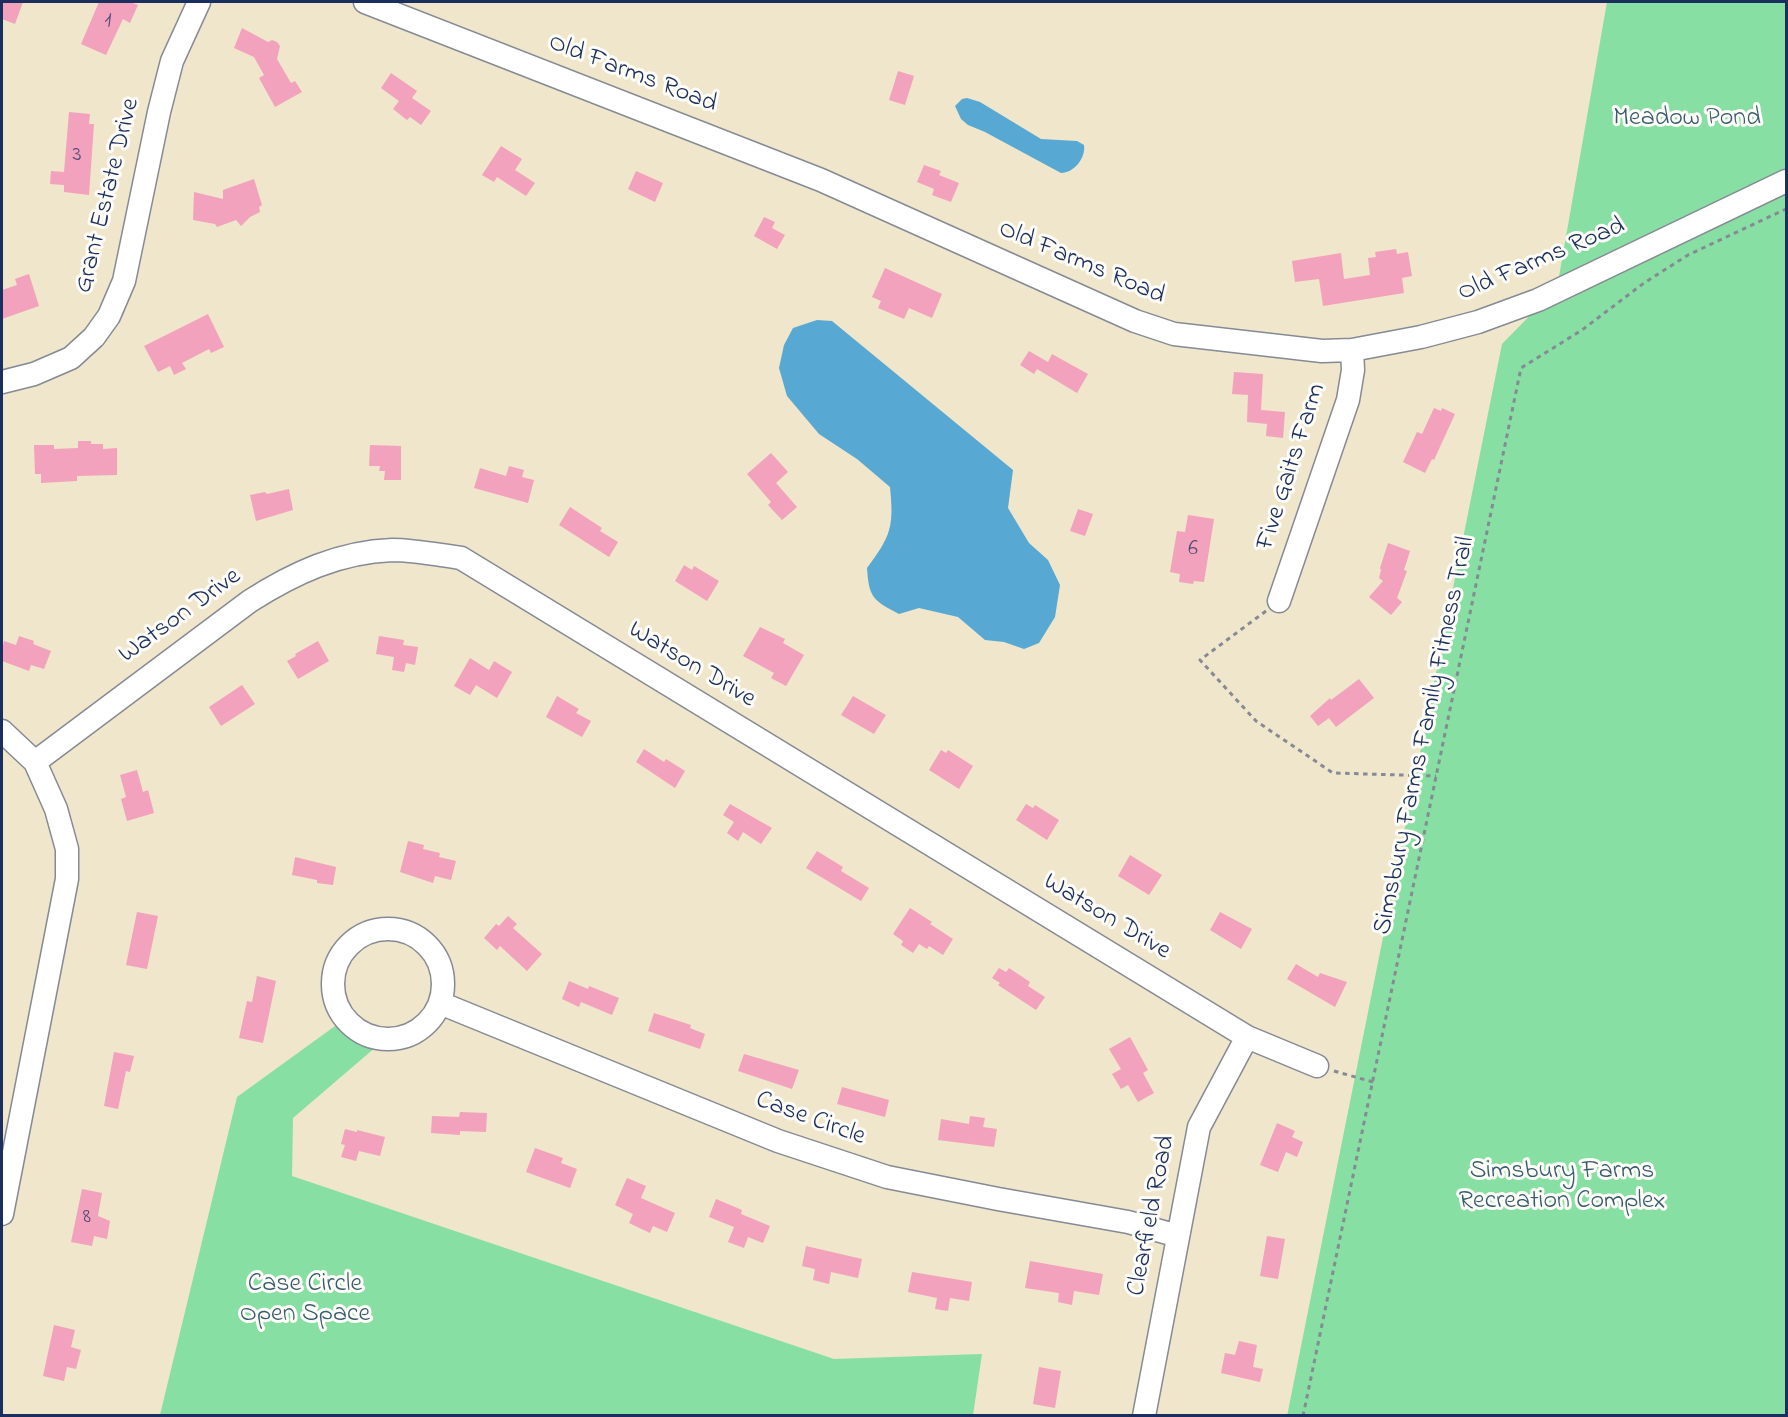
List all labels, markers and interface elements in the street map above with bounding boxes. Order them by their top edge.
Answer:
house number: 1 [105,9,111,35]
street label: Old Farms Road [543,29,721,121]
street label: Grant Estate Drive [70,95,148,297]
park label: Meadow Pond [1613,104,1761,136]
house number: 3 [72,143,82,169]
street label: Old Farms Road [1454,212,1630,310]
street label: Old Farms Road [993,215,1169,313]
street label: Five Gaits Farm [1251,380,1335,554]
street label: Simsbury Farms Family Fitness Trail [1369,534,1483,938]
house number: 6 [1188,537,1198,563]
street label: Watson Drive [114,562,248,672]
street label: Watson Drive [622,616,760,716]
street label: Watson Drive [1037,868,1175,968]
street label: Case Circle [751,1086,869,1154]
street label: Clearfield Road [1122,1133,1184,1299]
park label: Simsbury Farms Recreation Complex [1459,1157,1665,1218]
house number: 8 [83,1205,91,1231]
park label: Case Circle Open Space [240,1270,370,1332]

